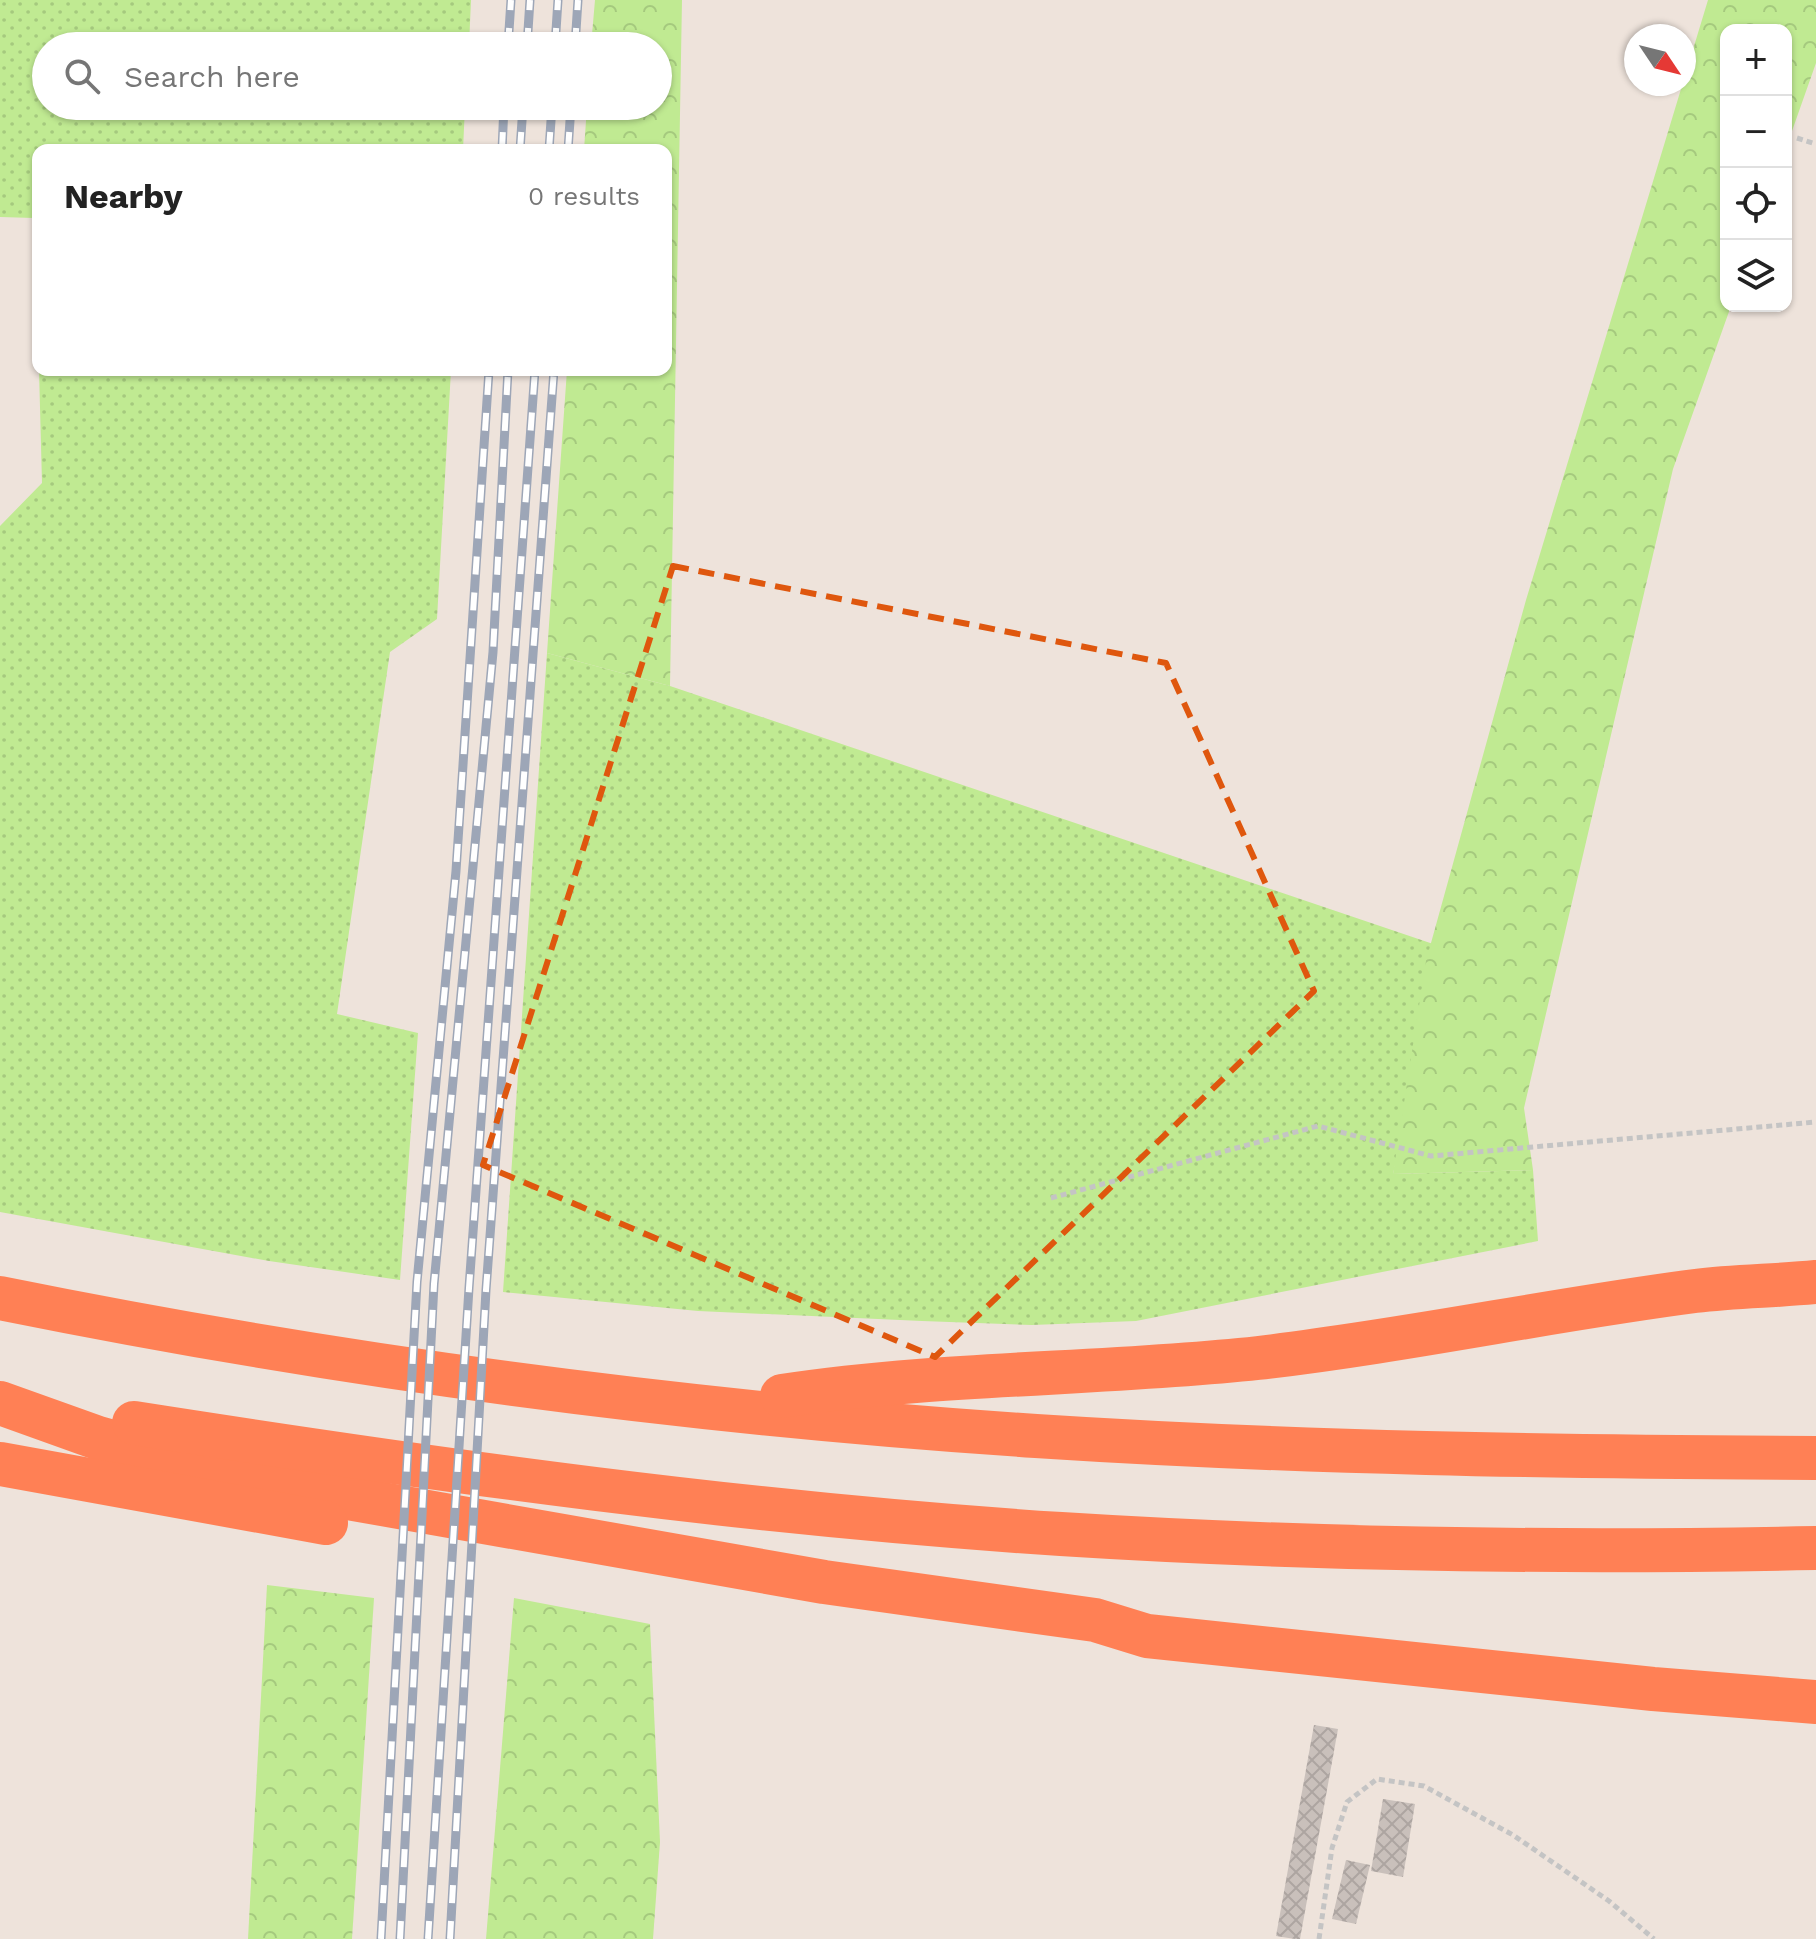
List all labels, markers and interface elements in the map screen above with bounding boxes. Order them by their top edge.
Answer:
north arrow [1624,24,1696,96]
map controls [1720,24,1792,312]
button: + [1720,24,1792,96]
search box [32,32,672,120]
icon: search [60,54,104,98]
text: Search here [124,59,300,94]
button: − [1720,96,1792,168]
button: locate [1720,168,1792,240]
text: Nearby [64,176,183,216]
text: 0 results [528,181,640,211]
button: layers [1720,240,1792,312]

